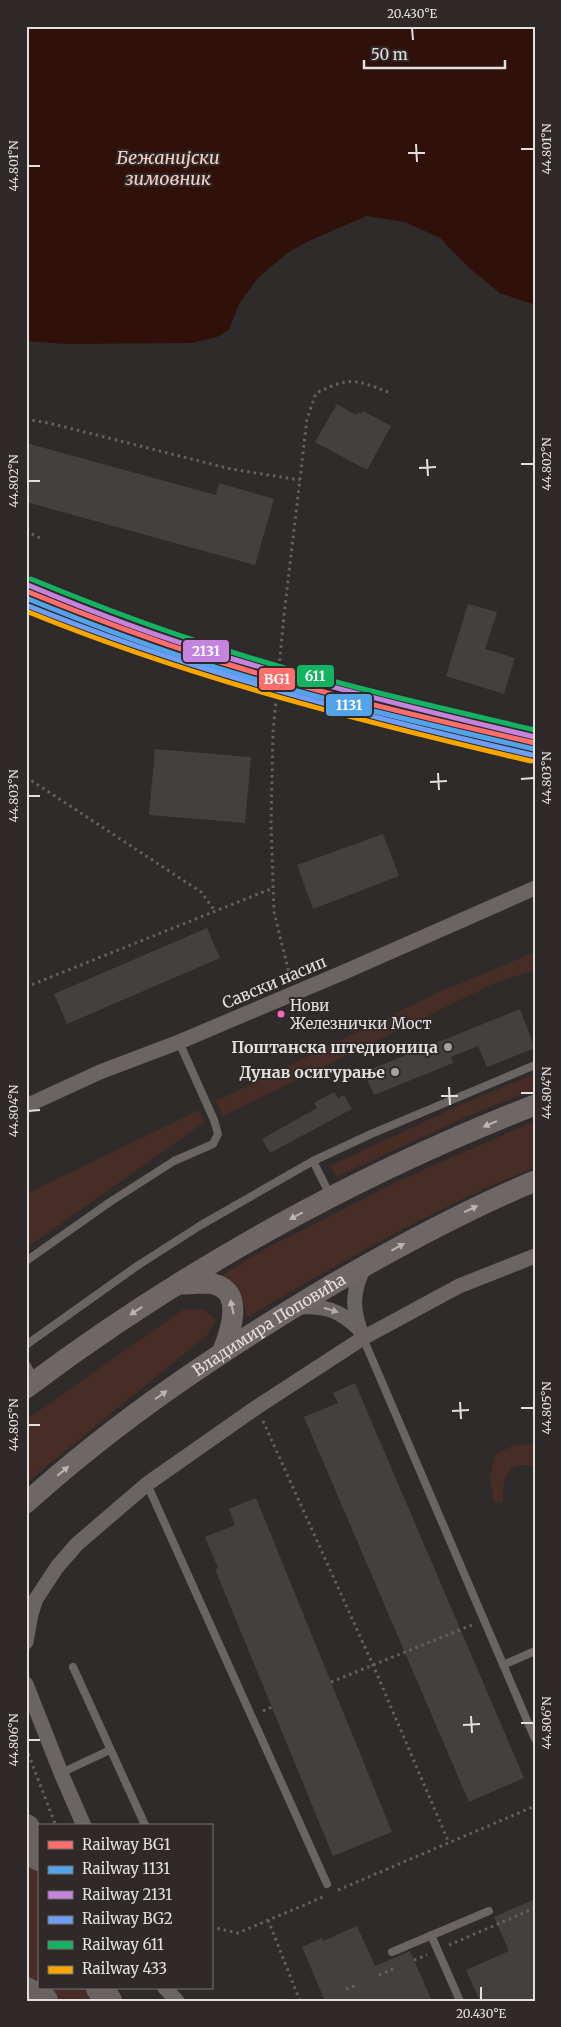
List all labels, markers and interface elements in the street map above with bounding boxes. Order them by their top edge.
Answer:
text: 20.430°E [387,6,437,21]
scale bar [364,38,505,70]
text: 50 m [371,45,408,64]
text: 44.801°N [539,123,554,175]
text: 44.801°N [6,140,21,192]
water label: Бежанијски зимовник [116,146,220,190]
text: 44.802°N [539,437,554,491]
text: 44.802°N [6,454,21,508]
line badge: 2131 [182,639,230,663]
text: 2131 [192,642,221,660]
line badge: 611 [296,664,335,688]
line badge: BG1 [258,667,296,691]
text: 611 [305,667,326,685]
text: BG1 [264,670,291,688]
line badge: 1131 [325,693,373,717]
text: 1131 [336,696,363,714]
text: 44.803°N [539,751,554,804]
text: 44.803°N [6,769,21,822]
street label: Савски насип [219,951,329,1013]
place label: Нови Железнички Мост [290,996,432,1033]
marker: Нови Железнички Мост [276,1009,286,1019]
place label: Поштанска штедионица [231,1037,438,1057]
marker: Поштанска штедионица [442,1041,454,1053]
place label: Дунав осигурање [240,1062,385,1082]
marker: Дунав осигурање [389,1066,401,1078]
text: 44.804°N [539,1066,554,1119]
text: 44.804°N [6,1084,21,1137]
one-way arrow [483,1121,497,1129]
one-way arrow [464,1205,478,1213]
one-way arrow [288,1212,303,1220]
one-way arrow [391,1243,404,1252]
street label: Владимира Поповића [189,1269,349,1380]
one-way arrow [227,1298,235,1314]
one-way arrow [129,1306,142,1316]
one-way arrow [323,1307,338,1315]
text: 44.805°N [539,1381,554,1435]
one-way arrow [154,1390,168,1400]
text: 44.805°N [6,1398,21,1452]
one-way arrow [56,1465,69,1476]
text: 44.806°N [539,1696,554,1750]
text: 44.806°N [6,1713,21,1767]
legend [38,1824,212,1990]
text: Railway BG1 [82,1835,171,1854]
text: Railway 1131 [82,1859,170,1878]
text: Railway 2131 [82,1885,172,1904]
text: Railway BG2 [82,1909,173,1928]
text: Railway 611 [82,1935,164,1954]
text: Railway 433 [82,1959,167,1978]
text: 20.430°E [456,2006,506,2021]

